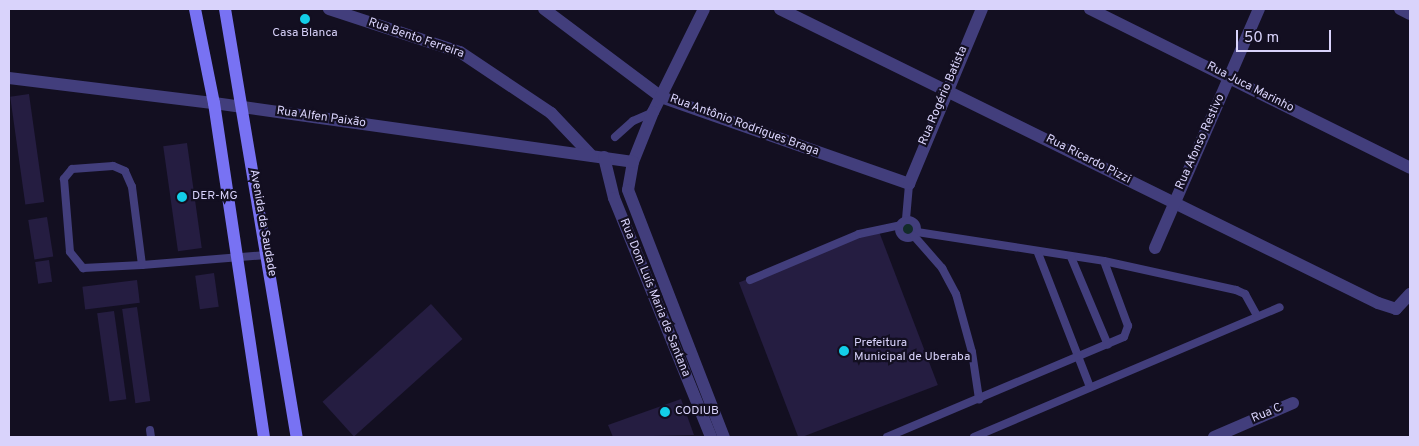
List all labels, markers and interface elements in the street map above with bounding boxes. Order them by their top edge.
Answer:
marker: Casa Blanca [299,13,311,25]
street label: Rua Bento Ferreira [366,16,466,62]
scale bar [1239,20,1334,52]
place label: Casa Blanca [272,27,338,41]
text: 50 m [1244,29,1279,48]
street label: Rua Rogério Batista [917,44,971,148]
street label: Rua Juca Marinho [1204,60,1296,116]
street label: Rua Antônio Rodrigues Braga [667,92,821,160]
street label: Rua Afonso Restivo [1173,92,1229,192]
street label: Rua Alfen Paixão [275,105,367,131]
street label: Rua Ricardo Pizzi [1043,132,1133,188]
street label: Avenida da Saudade [245,168,279,278]
place label: DER-MG [192,190,238,204]
marker: DER-MG [176,191,188,203]
street label: Rua Dom Luís Maria de Santana [616,217,692,379]
place label: Prefeitura Municipal de Uberaba [854,337,970,365]
marker: Prefeitura Municipal de Uberaba [838,345,850,357]
street label: Rua C [1250,401,1284,427]
place label: CODIUB [675,405,719,419]
marker: CODIUB [659,406,671,418]

